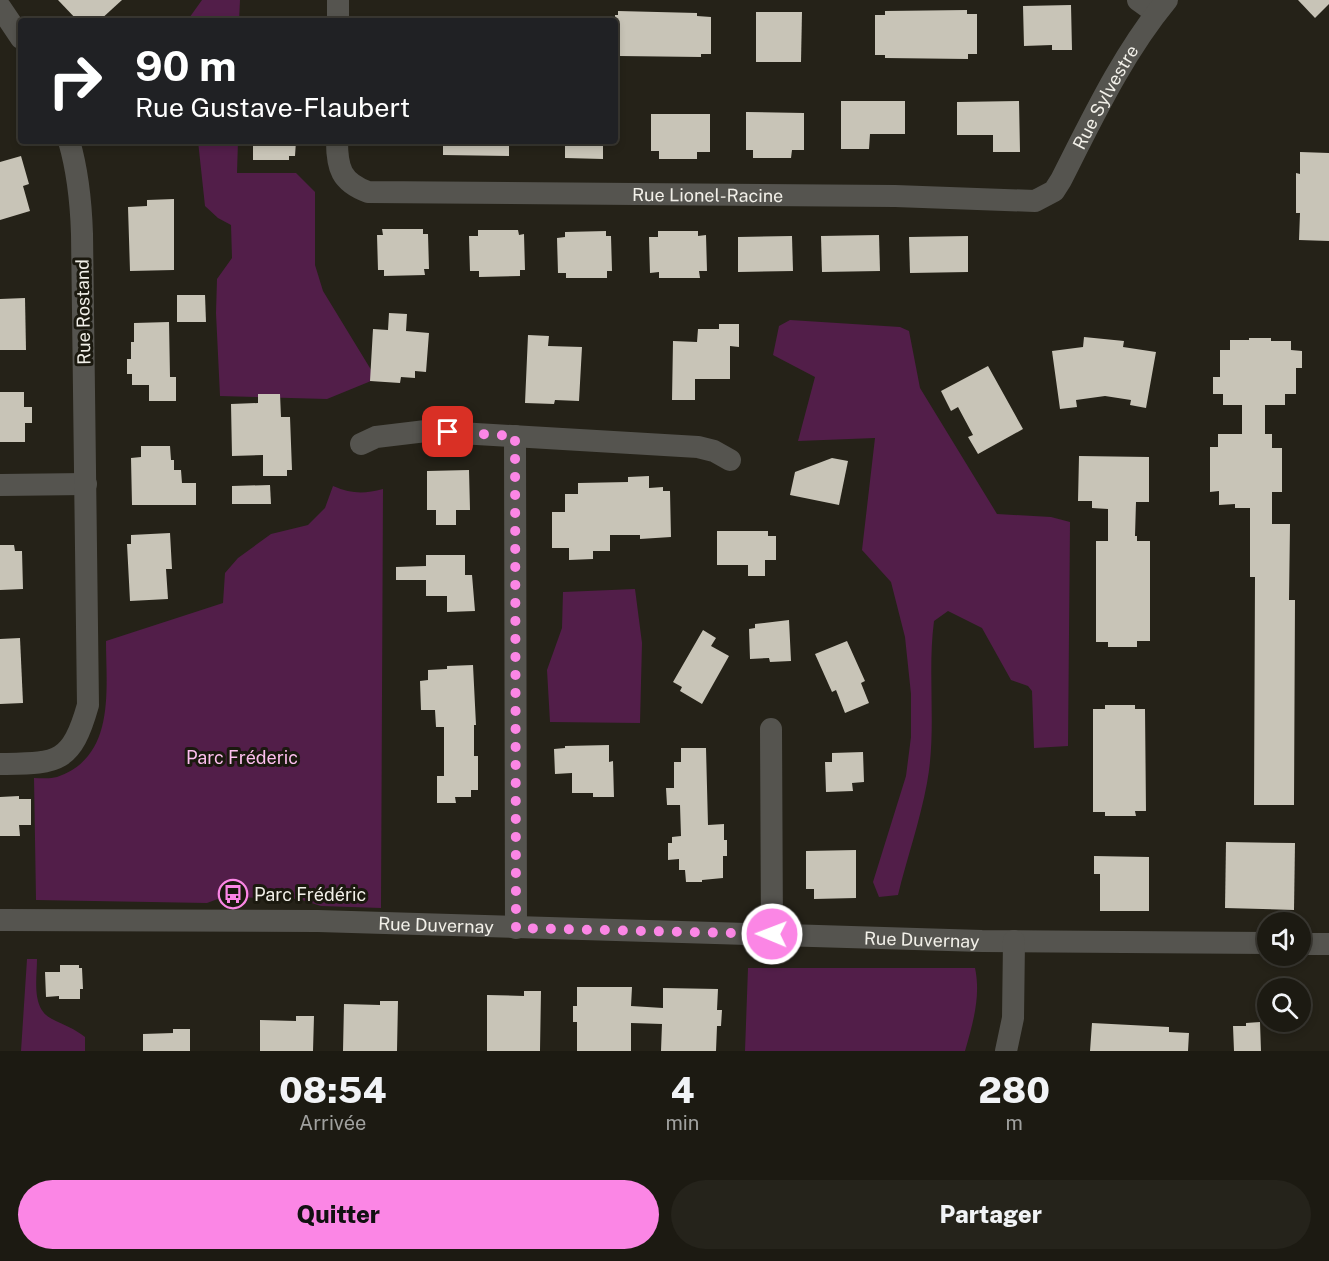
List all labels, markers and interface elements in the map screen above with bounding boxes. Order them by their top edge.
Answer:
text: 90 m [135,41,237,90]
street label: Rue Sylvestre [1068,41,1142,153]
icon: right [36,42,114,120]
text: Rue Gustave-Flaubert [135,91,410,123]
street label: Rue Lionel-Racine [632,184,783,206]
street label: Rue Rostand [72,259,94,365]
pin [422,406,473,457]
icon: arrive [431,415,464,448]
park label: Parc Fréderic [186,747,298,768]
bus stop icon: Parc Frédéric [217,878,249,910]
place label: Parc Frédéric [254,884,366,905]
position arrow [740,902,804,966]
street label: Rue Duvernay [378,912,494,937]
map controls [1257,912,1311,1032]
button: sound [1257,912,1311,966]
street label: Rue Duvernay [864,927,980,951]
button: search [1257,978,1311,1032]
text: 08:54 [279,1069,387,1111]
text: 4 [670,1069,694,1111]
text: 280 [978,1069,1050,1111]
text: Arrivée [299,1111,366,1135]
text: min [665,1111,699,1135]
text: m [1006,1111,1023,1135]
button: Quitter [18,1180,659,1249]
button: Partager [671,1180,1311,1249]

